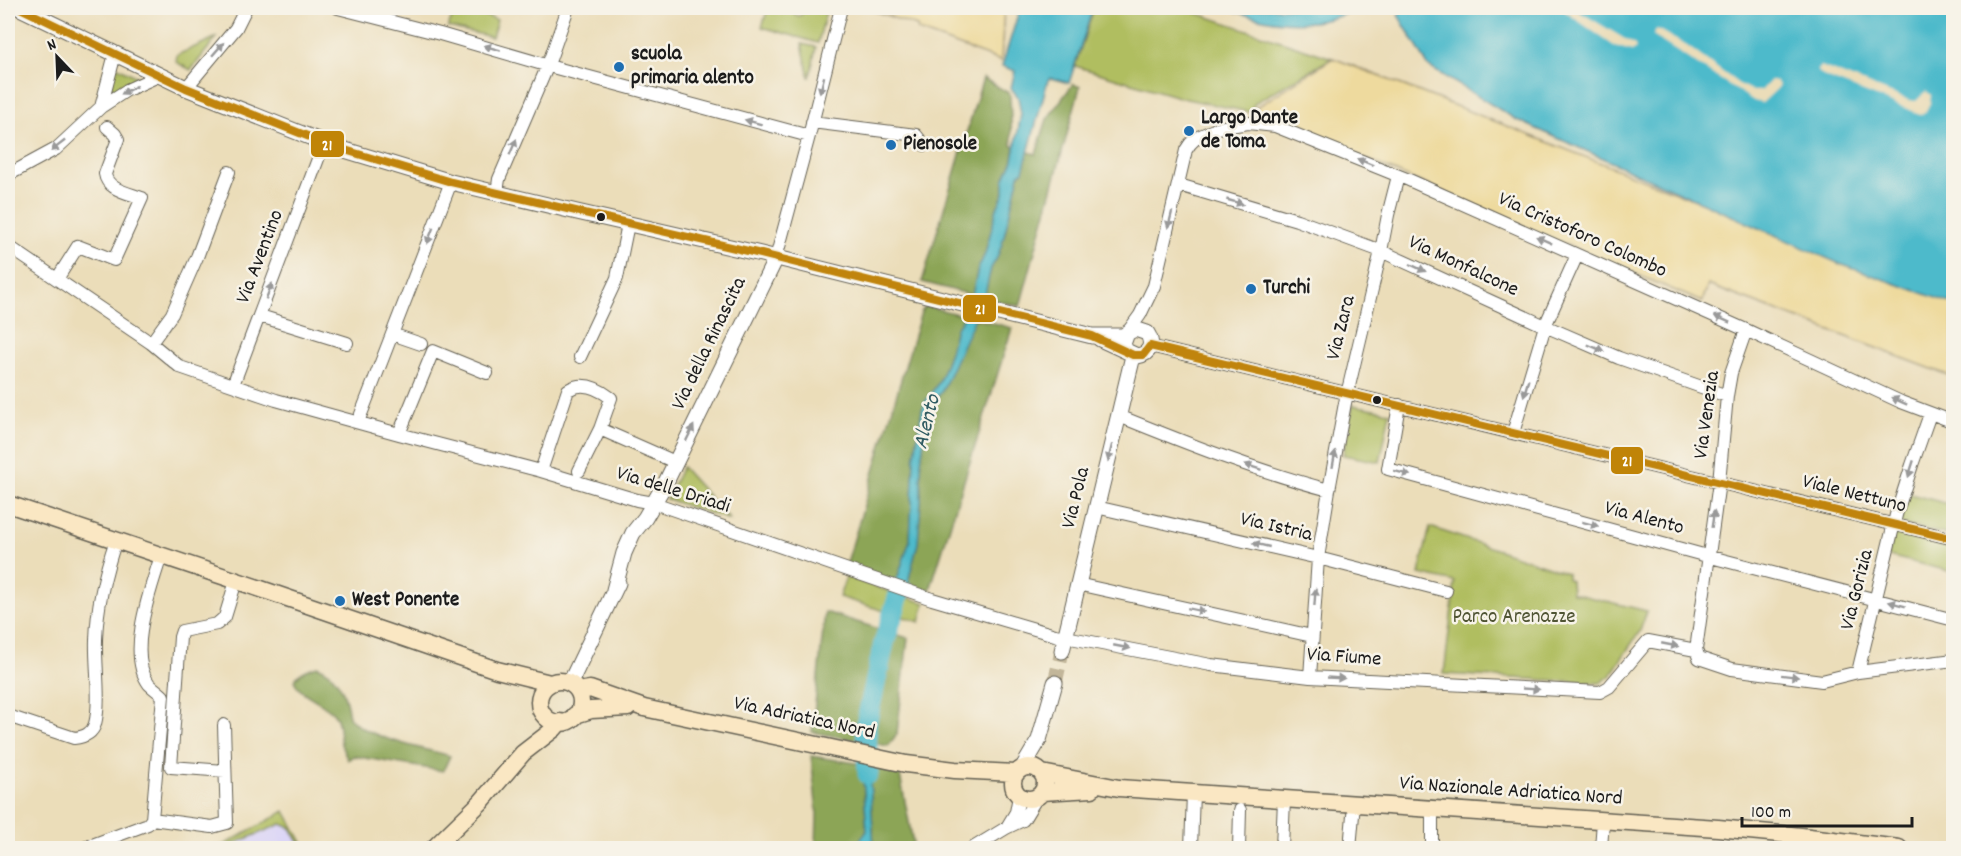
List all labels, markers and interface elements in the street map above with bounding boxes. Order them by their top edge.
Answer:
north arrow [27,27,87,87]
text: N [44,33,60,58]
place label: scuola primaria alento [631,40,754,94]
one-way arrow [211,42,224,57]
one-way arrow [483,43,501,53]
marker: scuola primaria alento [612,60,626,74]
one-way arrow [816,76,826,94]
one-way arrow [120,85,137,95]
place label: Largo Dante de Toma [1201,104,1298,158]
one-way arrow [744,117,762,126]
marker: Largo Dante de Toma [1182,124,1196,138]
line badge: 21 [310,130,345,158]
place label: Pienosole [903,130,977,160]
text: 21 [322,135,332,158]
marker: Pienosole [884,138,898,152]
one-way arrow [50,139,66,152]
one-way arrow [508,139,517,156]
one-way arrow [1356,157,1374,166]
street label: Via Cristoforo Colombo [1493,185,1671,287]
one-way arrow [1226,198,1244,207]
street label: Via Aventino [229,206,293,308]
unlabelled marker [595,211,607,223]
one-way arrow [1164,211,1174,229]
one-way arrow [425,227,434,245]
street label: Via Monfalcone [1403,228,1523,306]
one-way arrow [1534,235,1552,245]
one-way arrow [1409,263,1426,272]
street label: Via della Rinascita [665,271,756,416]
place label: Turchi [1263,274,1310,304]
one-way arrow [264,282,274,300]
marker: Turchi [1244,282,1258,296]
street label: Via Zara [1320,292,1365,363]
line badge: 21 [962,294,997,323]
text: 21 [975,299,985,322]
one-way arrow [1713,314,1731,323]
one-way arrow [1587,343,1605,353]
street label: Via Venezia [1687,368,1729,461]
one-way arrow [1521,379,1530,397]
water label: Alento [906,390,950,452]
unlabelled marker [1371,394,1383,406]
one-way arrow [1891,396,1908,405]
one-way arrow [685,424,695,441]
one-way arrow [1105,445,1114,463]
line badge: 21 [1610,446,1644,475]
one-way arrow [1330,449,1339,468]
text: 21 [1622,451,1632,474]
street label: Via delle Driadi [612,459,734,523]
one-way arrow [1905,460,1915,478]
one-way arrow [1244,462,1262,471]
street label: Via Pola [1055,463,1099,532]
one-way arrow [1393,468,1412,478]
street label: Viale Nettuno [1799,468,1909,522]
street label: Via Alento [1601,494,1687,544]
street label: Via Istria [1237,505,1316,551]
one-way arrow [1709,509,1718,528]
one-way arrow [1582,520,1600,529]
one-way arrow [1251,539,1270,549]
street label: Via Gorizia [1834,546,1883,633]
place label: West Ponente [352,586,459,616]
one-way arrow [1310,588,1320,607]
marker: West Ponente [333,594,347,608]
one-way arrow [1888,599,1906,608]
park label: Parco Arenazze [1452,603,1576,633]
one-way arrow [1187,606,1205,616]
street label: Via Fiume [1306,640,1382,676]
one-way arrow [1660,641,1679,650]
one-way arrow [1113,643,1132,652]
one-way arrow [1780,672,1799,681]
one-way arrow [1326,674,1345,683]
one-way arrow [1521,684,1540,693]
street label: Via Adriatica Nord [731,689,877,749]
street label: Via Nazionale Adriatica Nord [1398,769,1624,815]
scale bar [1742,790,1912,828]
text: 100 m [1751,801,1791,826]

